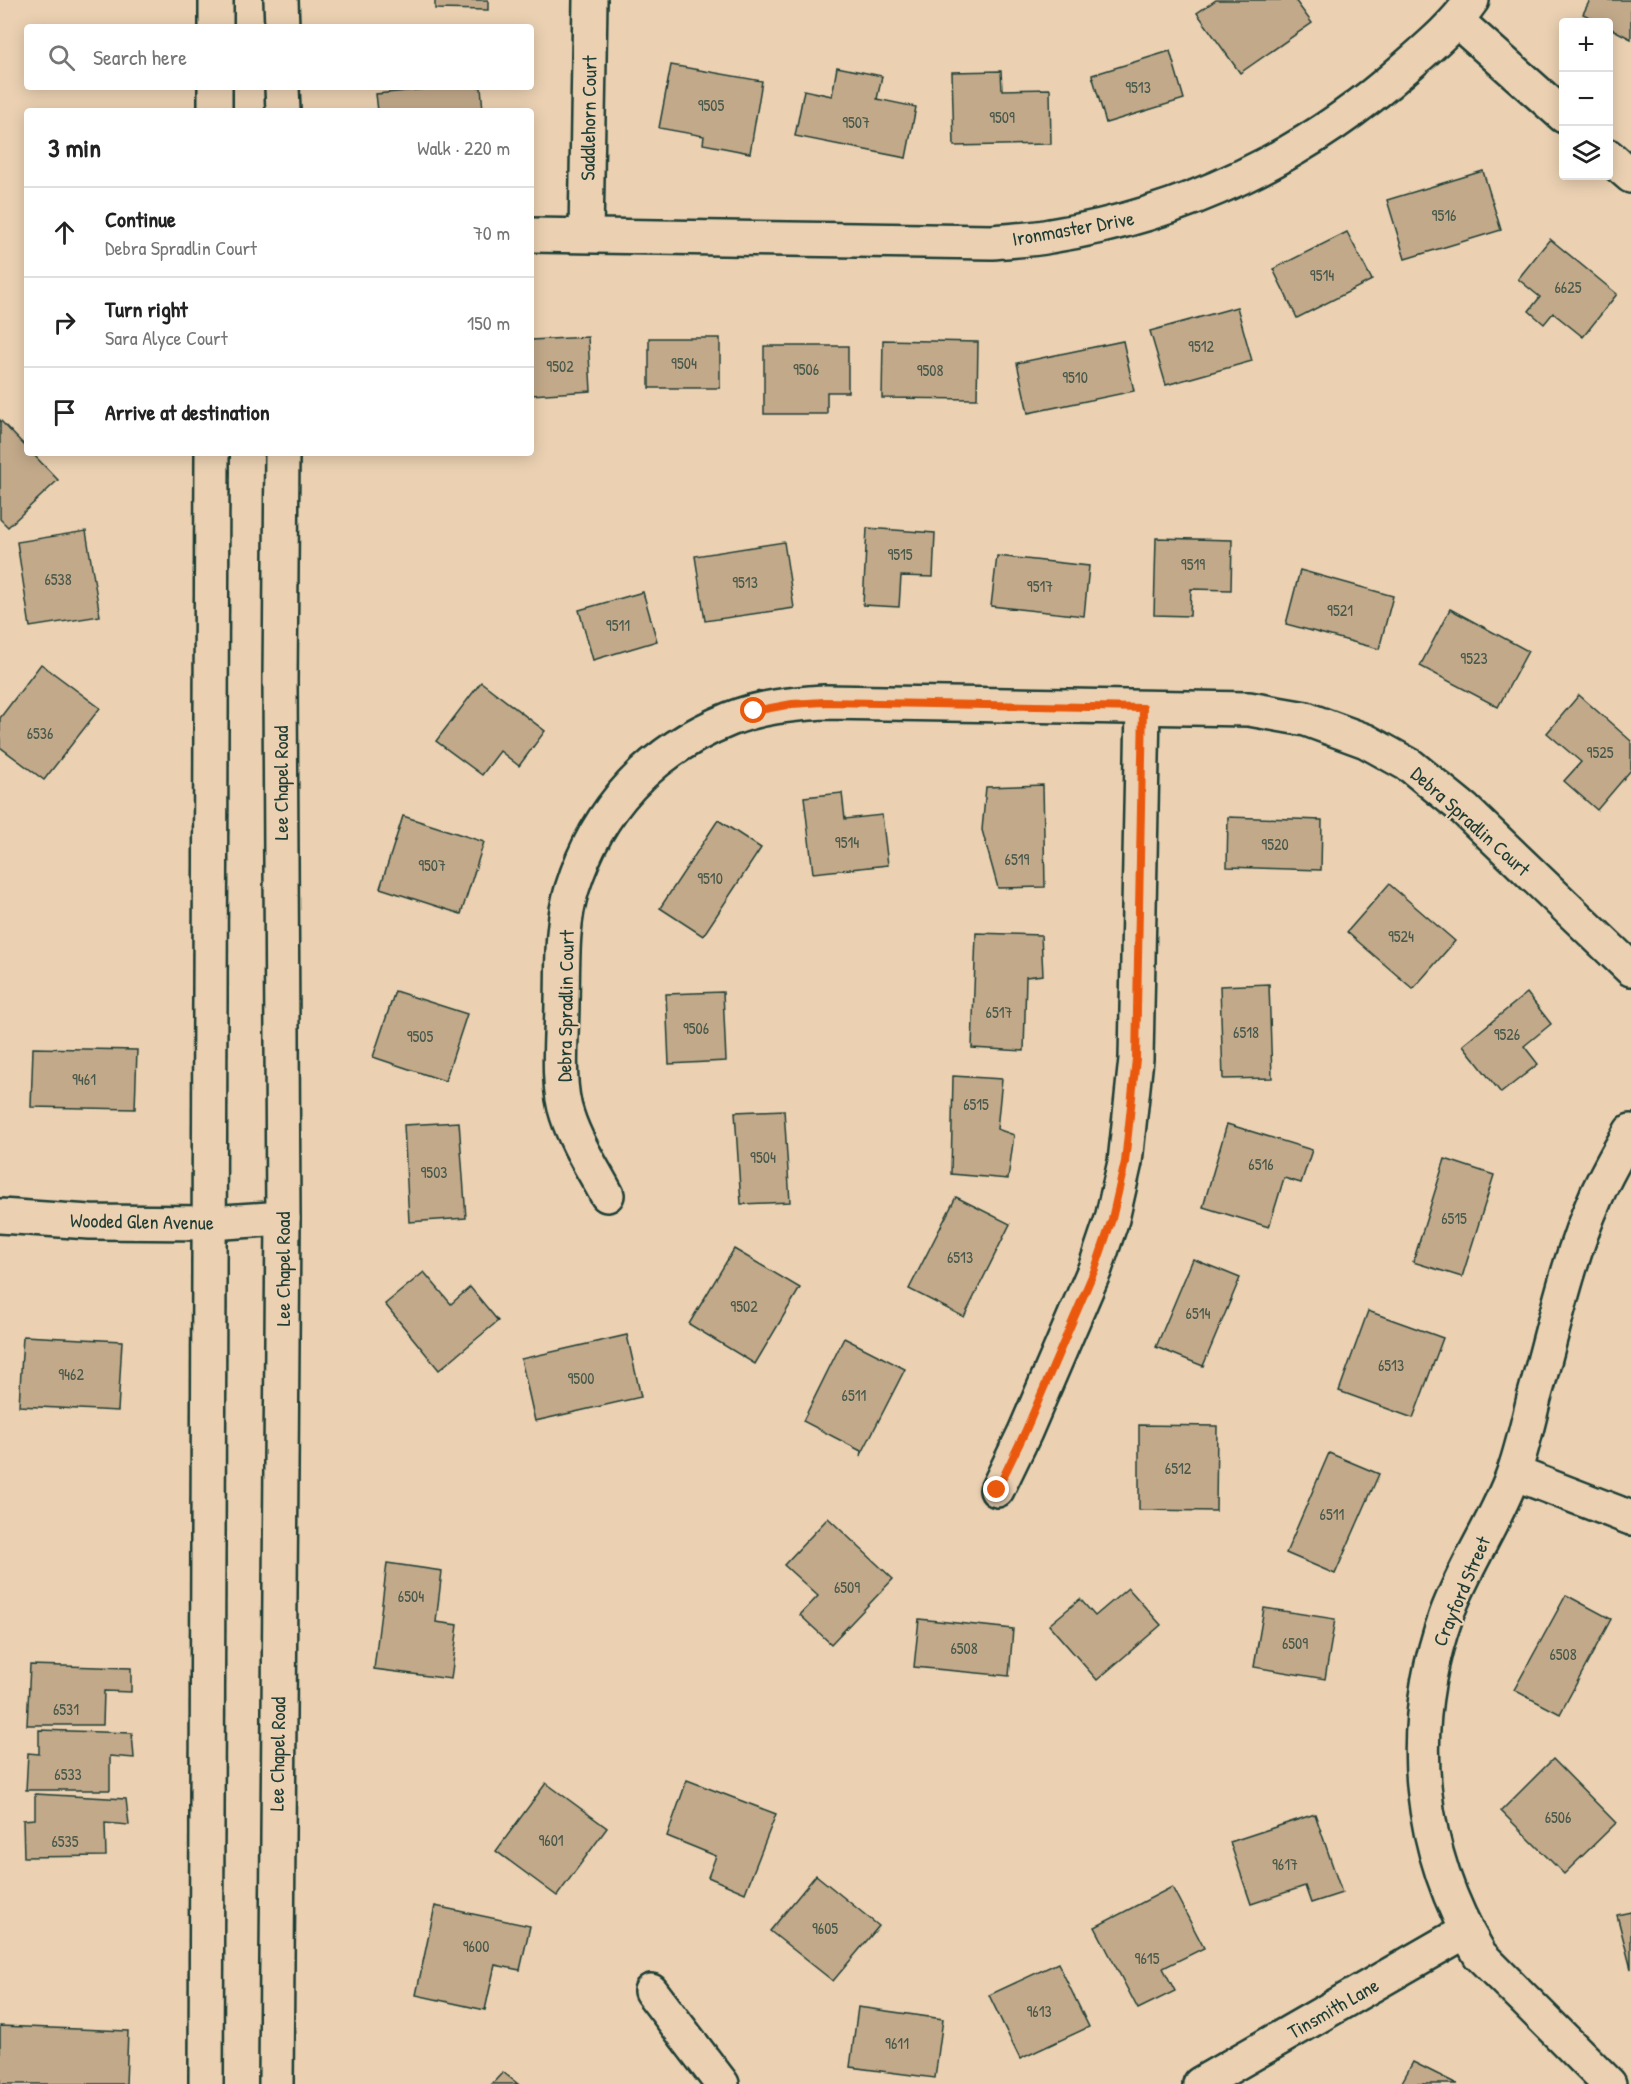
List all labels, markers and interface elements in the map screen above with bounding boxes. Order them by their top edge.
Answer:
map controls [1559,18,1613,180]
button: + [1559,18,1613,72]
search box [24,24,534,90]
icon: search [45,41,78,74]
text: Search here [93,42,187,72]
street label: Saddlehorn Court [573,54,603,181]
button: − [1559,72,1613,126]
house number: 9513 [1125,76,1151,98]
house number: 9505 [698,94,725,116]
house number: 9509 [989,106,1015,128]
house number: 9507 [842,111,870,133]
button: layers [1559,126,1613,180]
text: 3 min [48,130,101,165]
text: Walk · 220 m [417,134,510,161]
text: Continue [105,204,176,234]
street label: Ironmaster Drive [1010,204,1136,252]
house number: 9516 [1432,204,1456,226]
icon: ahead [48,216,81,249]
text: 70 m [473,219,510,246]
text: Debra Spradlin Court [105,234,257,261]
house number: 9514 [1310,264,1334,286]
house number: 6625 [1554,276,1582,298]
text: Turn right [105,294,188,324]
icon: right [48,306,81,339]
text: 150 m [467,309,510,336]
text: Sara Alyce Court [105,324,228,351]
house number: 9512 [1188,335,1214,357]
house number: 9504 [671,352,697,374]
house number: 9502 [546,355,574,377]
house number: 9506 [793,358,819,380]
house number: 9508 [917,359,943,381]
house number: 9510 [1062,366,1088,388]
icon: arrive [48,396,81,429]
text: Arrive at destination [105,397,270,427]
house number: 9515 [887,543,913,565]
house number: 9519 [1181,553,1205,575]
house number: 6538 [44,568,72,590]
house number: 9513 [732,571,758,593]
house number: 9517 [1027,575,1053,597]
house number: 9521 [1327,599,1353,621]
house number: 9511 [606,614,630,636]
house number: 9523 [1460,647,1488,669]
route start [740,697,766,723]
house number: 6536 [27,722,53,744]
street label: Lee Chapel Road [267,726,294,840]
house number: 9525 [1587,741,1614,763]
street label: Debra Spradlin Court [1405,760,1537,883]
house number: 9514 [835,831,859,853]
house number: 9520 [1261,833,1289,855]
house number: 6519 [1005,848,1030,870]
house number: 9507 [418,854,446,876]
house number: 9510 [697,867,723,889]
house number: 9524 [1388,925,1414,947]
street label: Debra Spradlin Court [550,929,580,1082]
house number: 6517 [986,1001,1013,1023]
house number: 9506 [683,1017,709,1039]
house number: 6518 [1233,1021,1259,1043]
house number: 9526 [1494,1023,1520,1045]
house number: 9505 [407,1025,434,1047]
house number: 9461 [72,1068,96,1090]
house number: 6515 [963,1093,989,1115]
house number: 9504 [750,1146,776,1168]
house number: 6516 [1248,1153,1274,1175]
house number: 9503 [421,1161,447,1183]
street label: Wooded Glen Avenue [70,1206,214,1236]
house number: 6515 [1441,1207,1467,1229]
street label: Lee Chapel Road [269,1212,296,1326]
house number: 6513 [947,1246,973,1268]
house number: 9502 [730,1295,758,1317]
house number: 6514 [1186,1302,1210,1324]
house number: 6513 [1378,1354,1404,1376]
house number: 9462 [58,1363,84,1385]
house number: 9500 [568,1367,594,1389]
house number: 6511 [842,1384,867,1406]
house number: 6512 [1165,1457,1192,1479]
route end [983,1476,1009,1502]
house number: 6511 [1320,1503,1345,1525]
street label: Crayford Street [1426,1531,1497,1650]
house number: 6509 [834,1576,860,1598]
house number: 6504 [398,1585,424,1607]
house number: 6509 [1282,1632,1308,1654]
house number: 6508 [950,1637,978,1659]
house number: 6508 [1549,1643,1577,1665]
street label: Lee Chapel Road [263,1696,291,1811]
house number: 6531 [53,1698,79,1720]
house number: 6533 [54,1763,82,1785]
house number: 6506 [1545,1806,1571,1828]
house number: 9601 [538,1829,564,1851]
house number: 6535 [51,1830,79,1852]
house number: 9617 [1272,1853,1298,1875]
house number: 9605 [812,1917,838,1939]
house number: 9600 [463,1935,489,1957]
house number: 9615 [1135,1947,1160,1969]
street label: Tinsmith Lane [1283,1971,1383,2045]
house number: 9613 [1026,2000,1052,2022]
house number: 9611 [885,2032,909,2054]

